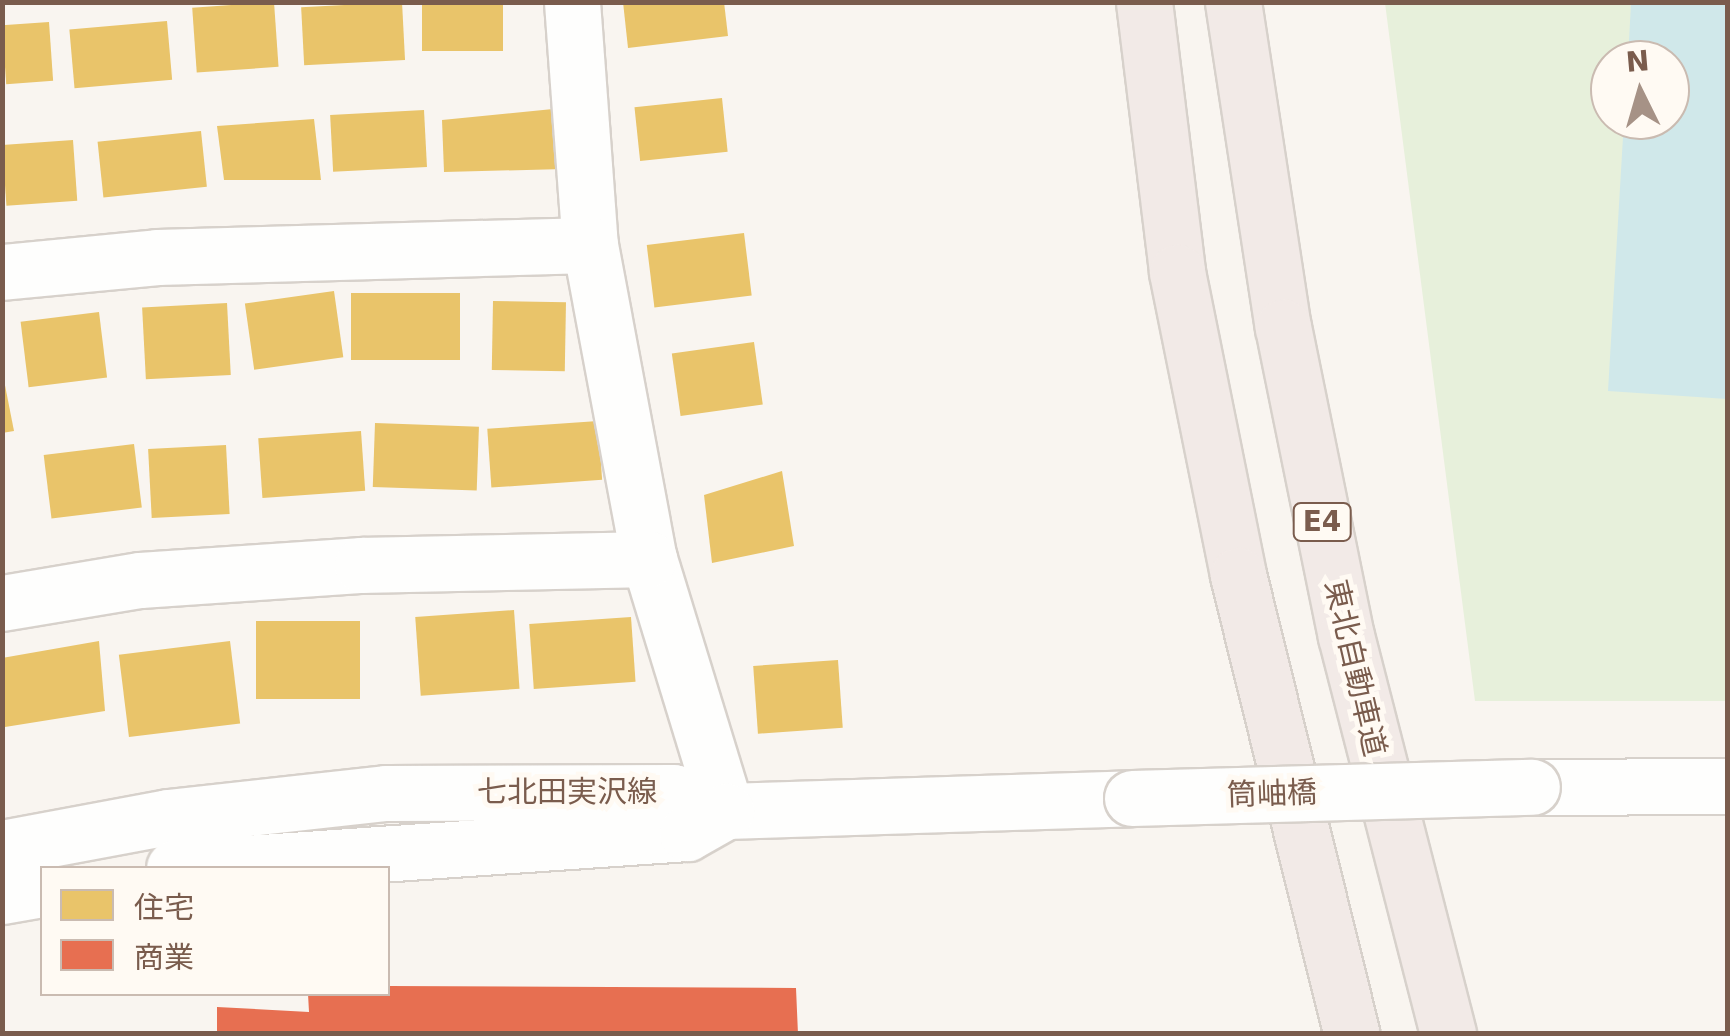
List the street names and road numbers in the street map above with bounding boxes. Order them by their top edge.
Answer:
road number: E4 [1292,499,1352,545]
street label: 東北自動車道 [1317,576,1393,760]
street label: 七北田実沢線 [477,774,657,810]
street label: 筒岫橋 [1226,774,1318,814]

